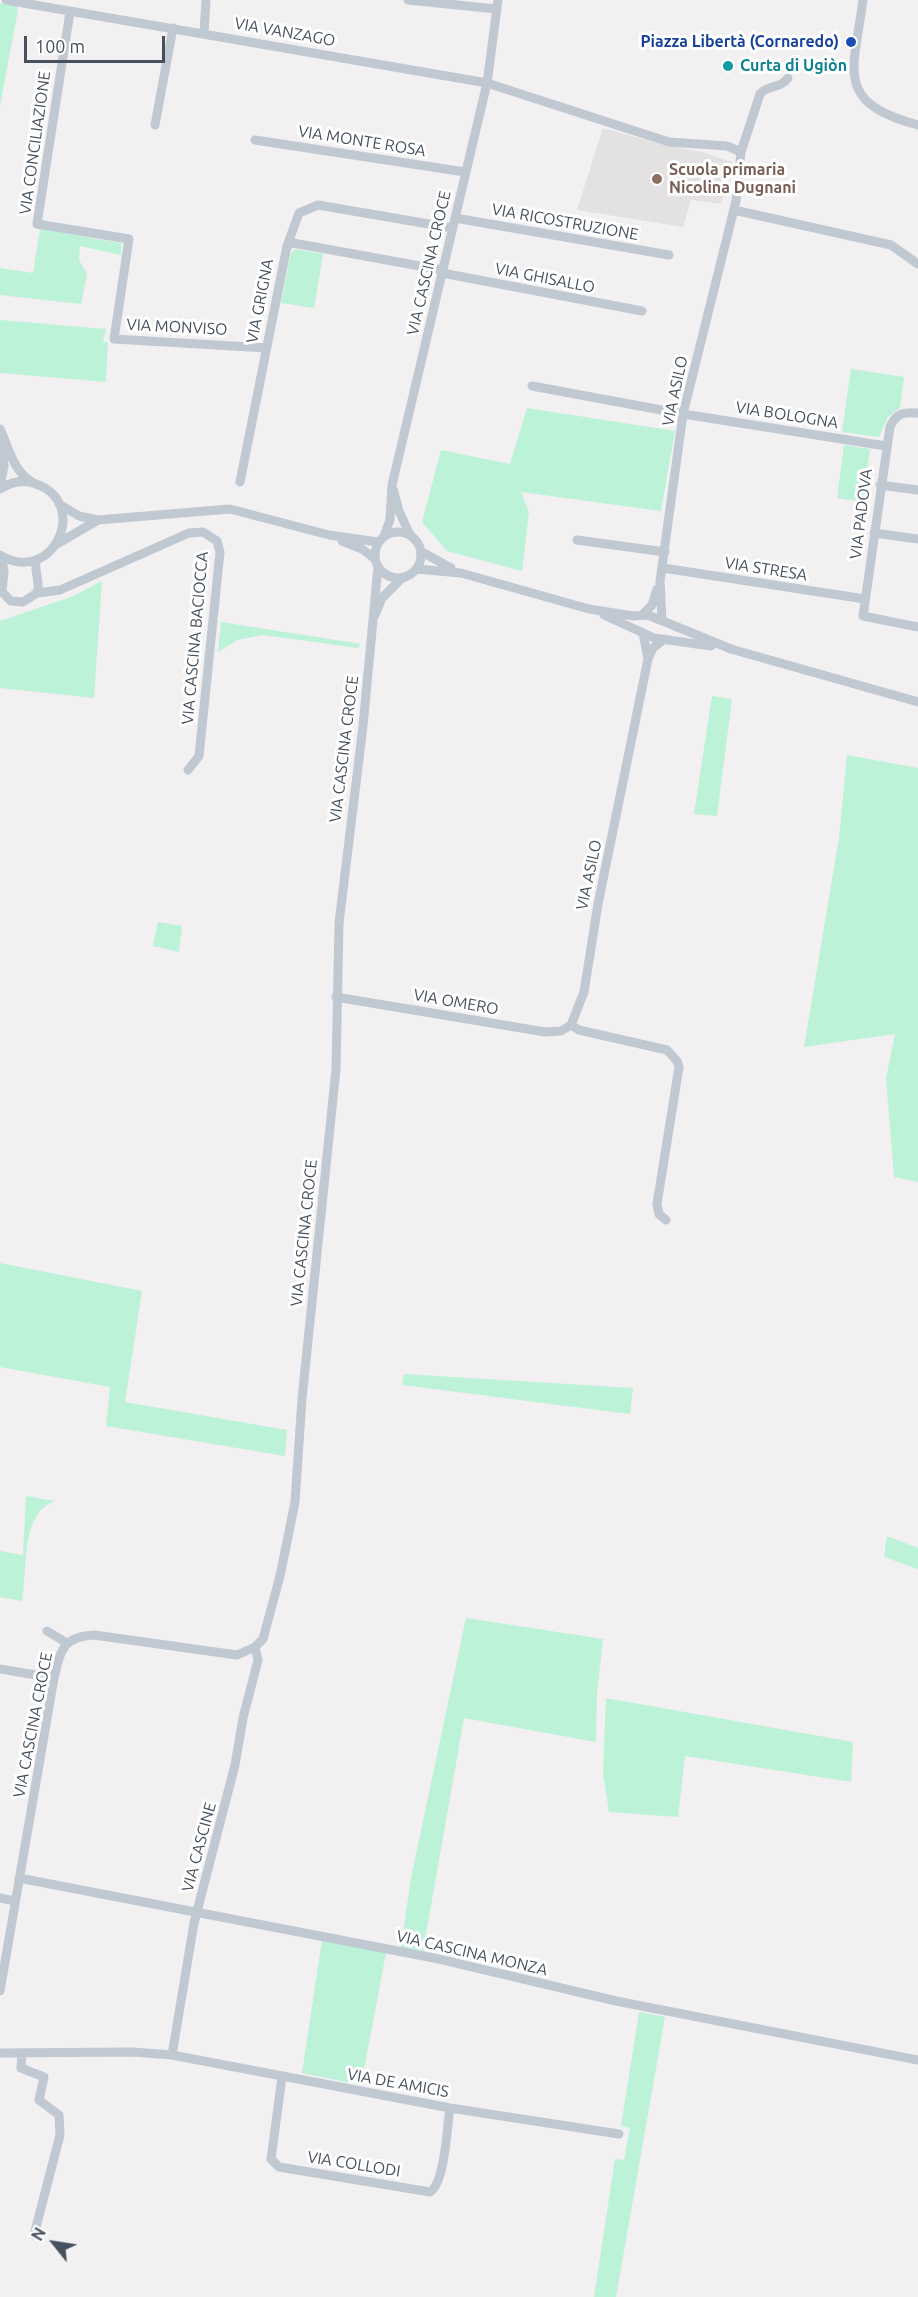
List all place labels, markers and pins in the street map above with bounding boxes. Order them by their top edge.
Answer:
place label: Piazza Libertà (Cornaredo) [640,32,839,52]
marker: Piazza Libertà (Cornaredo) [844,35,858,49]
place label: Curta di Ugiòn [740,56,847,76]
marker: Curta di Ugiòn [721,59,735,73]
place label: Scuola primaria Nicolina Dugnani [669,160,796,198]
marker: Scuola primaria Nicolina Dugnani [650,172,664,186]

